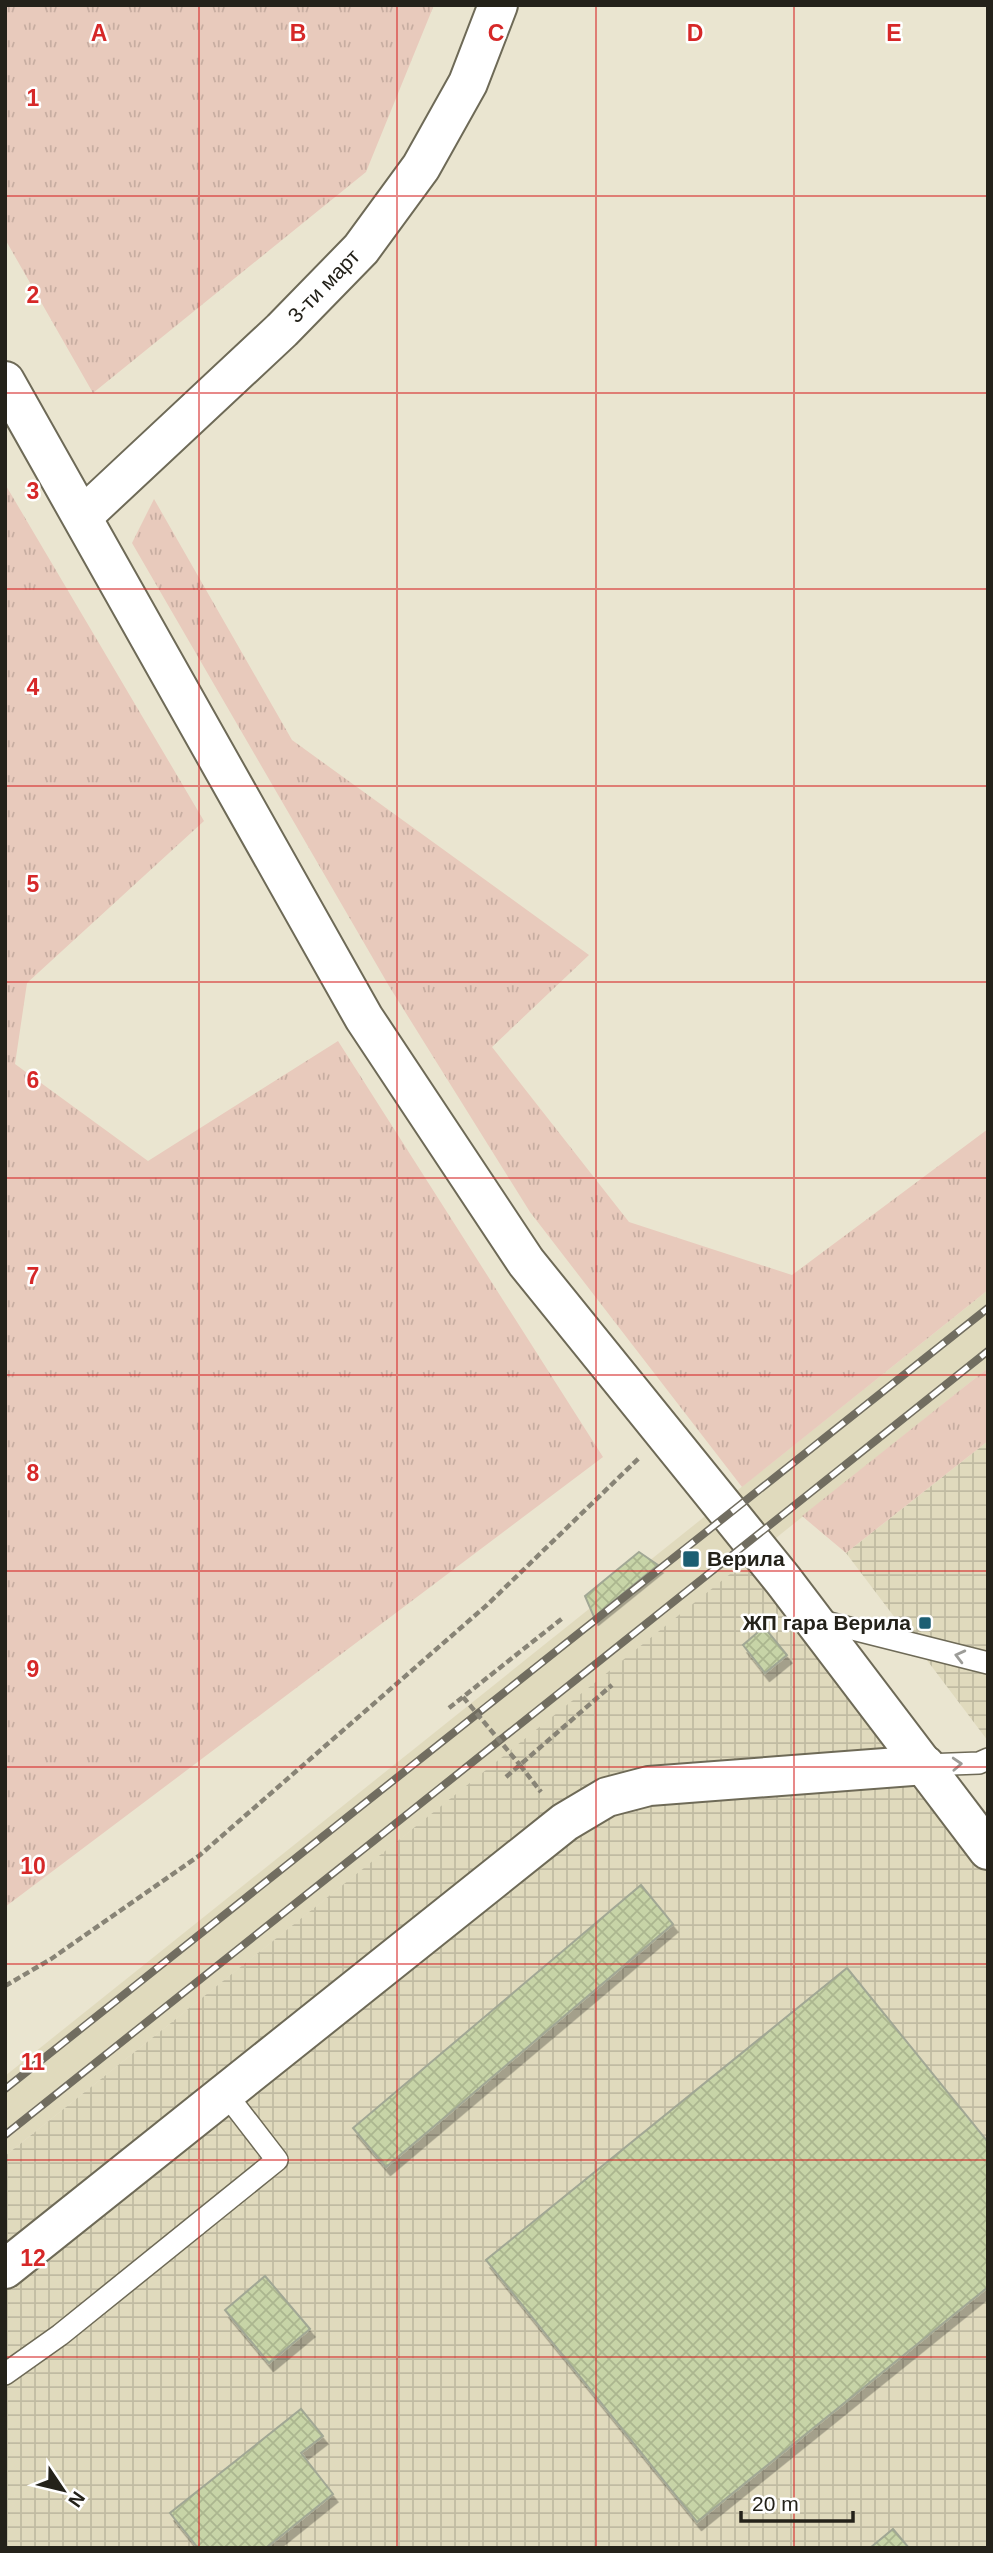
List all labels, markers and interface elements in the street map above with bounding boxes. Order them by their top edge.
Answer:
text: A [91,20,107,46]
text: B [290,20,306,46]
text: C [488,20,504,46]
text: D [687,20,703,46]
text: E [886,20,902,46]
text: 1 [27,85,40,111]
street label: 3-ти март [283,244,364,327]
text: 2 [27,282,39,308]
text: 3 [27,478,39,504]
text: 4 [27,674,40,700]
text: 5 [27,871,40,897]
text: 6 [27,1067,39,1093]
text: 7 [27,1263,39,1289]
text: 8 [27,1460,40,1486]
place label: Верила [707,1547,785,1570]
marker: Верила [681,1549,701,1569]
place label: ЖП гара Верила [742,1611,911,1634]
marker: ЖП гара Верила [917,1615,933,1631]
one-way arrow [954,1650,966,1664]
text: 9 [27,1656,39,1682]
one-way arrow [951,1756,962,1771]
text: 10 [20,1853,46,1879]
text: 11 [21,2049,45,2075]
text: 12 [20,2245,46,2271]
north arrow [28,2455,98,2525]
scale bar [741,2480,853,2524]
text: N [64,2488,89,2511]
text: 20 m [752,2492,799,2515]

